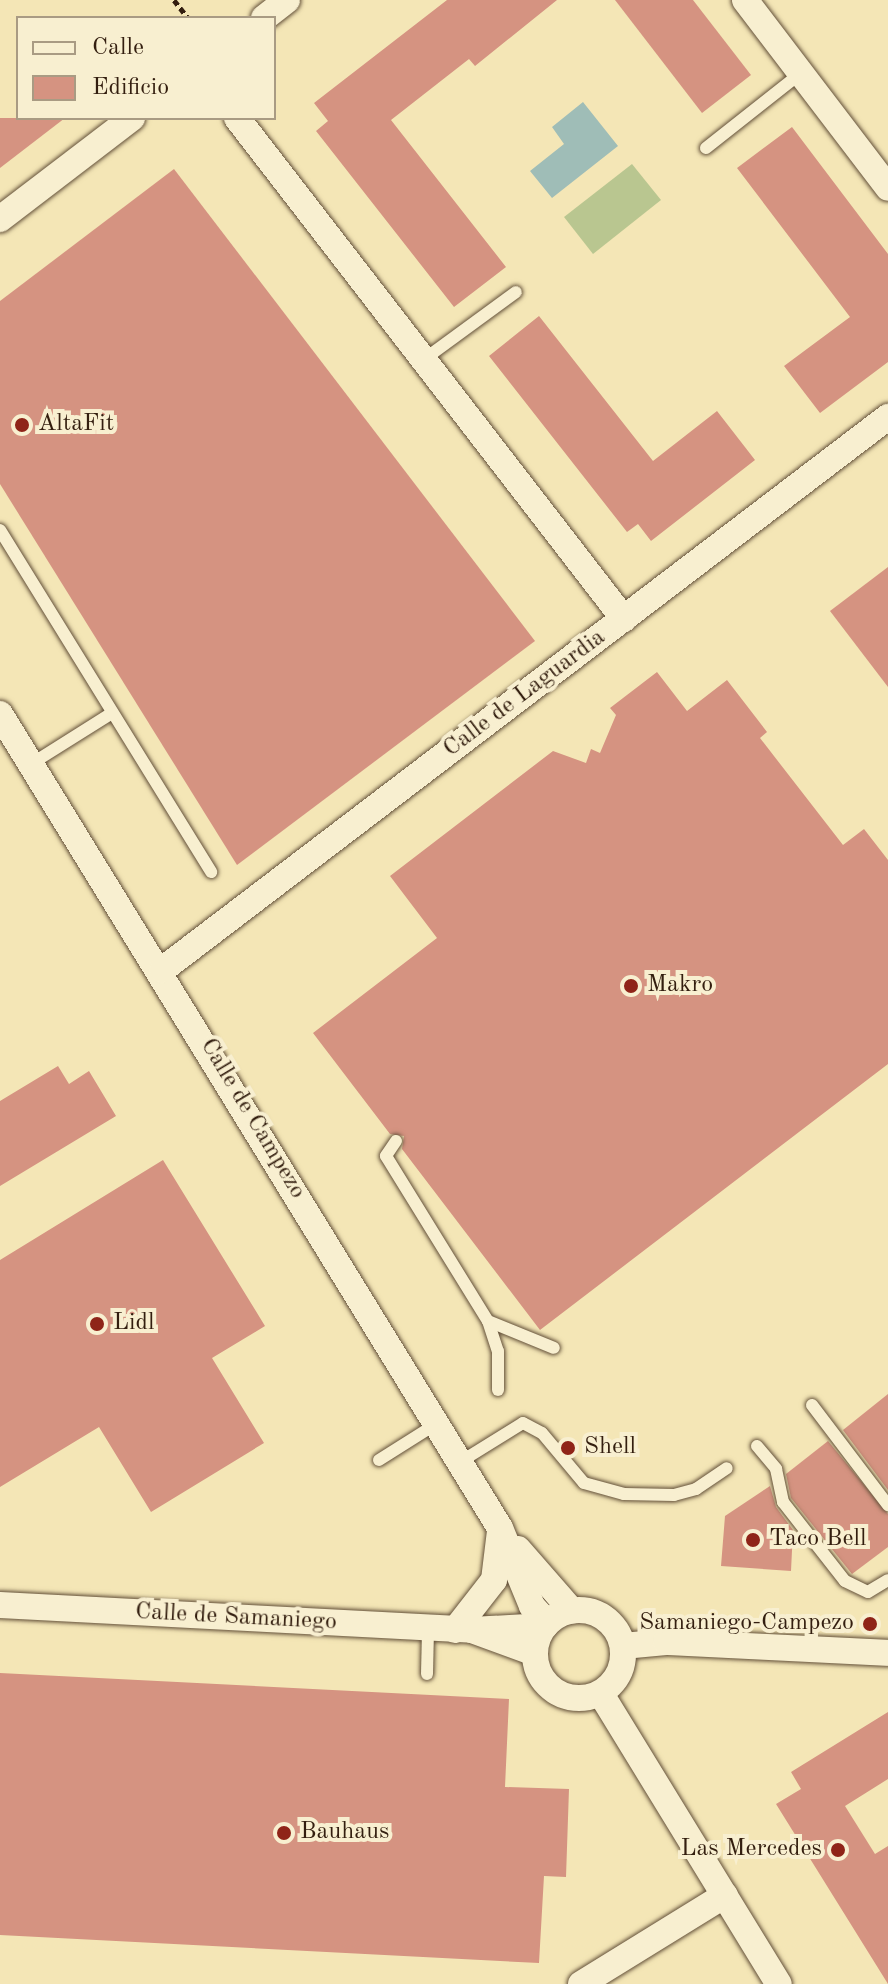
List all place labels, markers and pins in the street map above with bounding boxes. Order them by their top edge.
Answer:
place label: AltaFit [38,411,114,439]
marker: AltaFit [13,416,31,434]
place label: Makro [647,972,713,1000]
marker: Makro [622,977,640,995]
place label: Lidl [113,1310,155,1338]
marker: Lidl [88,1315,106,1333]
place label: Shell [584,1434,636,1462]
marker: Shell [559,1439,577,1457]
place label: Taco Bell [769,1526,866,1554]
marker: Taco Bell [744,1531,762,1549]
place label: Samaniego-Campezo [639,1610,854,1638]
marker: Samaniego-Campezo [861,1615,879,1633]
place label: Bauhaus [300,1819,389,1847]
marker: Bauhaus [275,1824,293,1842]
place label: Las Mercedes [680,1836,822,1864]
marker: Las Mercedes [829,1841,847,1859]

